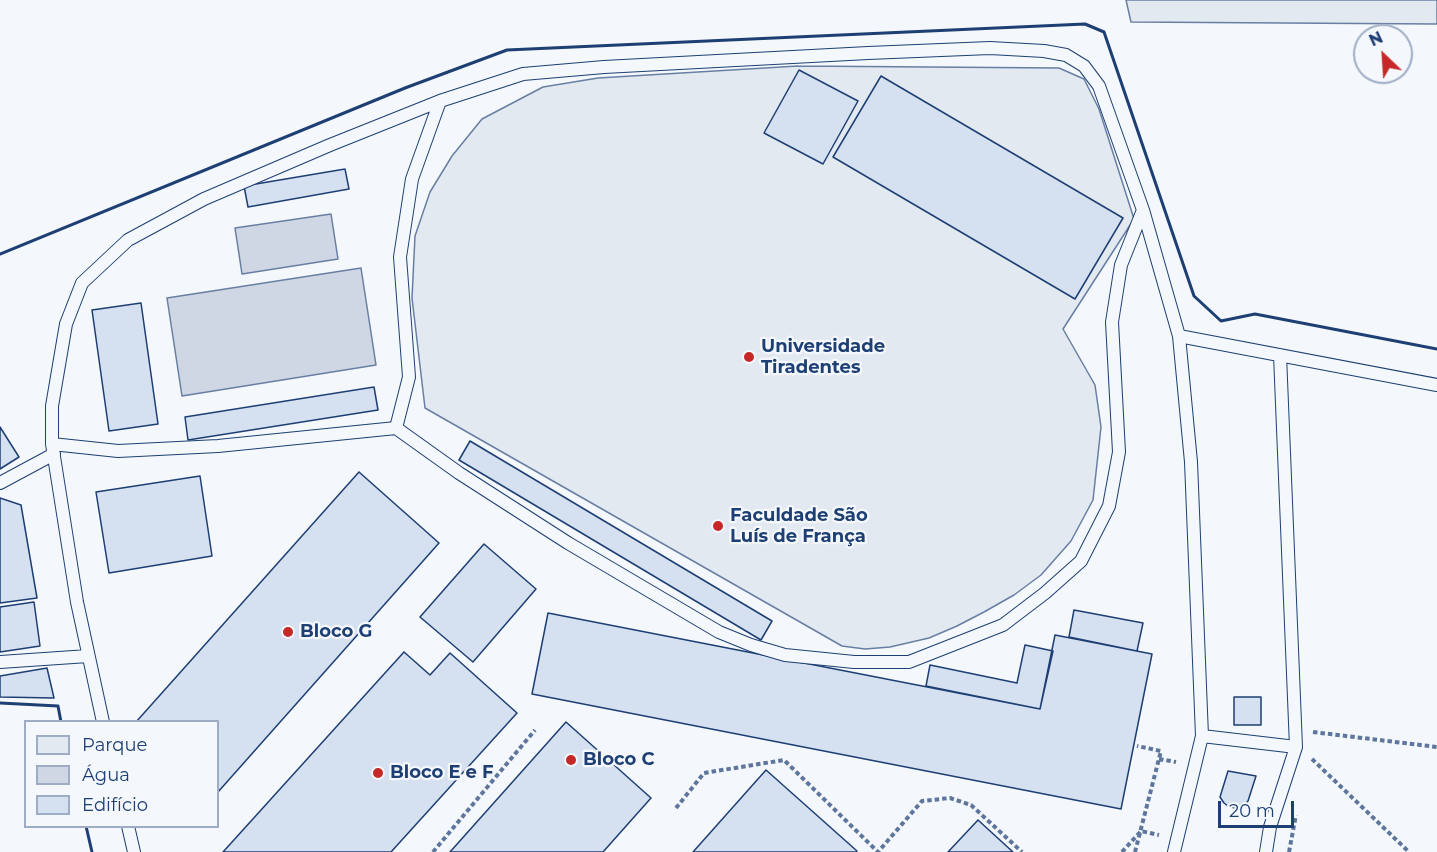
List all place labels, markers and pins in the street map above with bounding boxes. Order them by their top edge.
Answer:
place label: Universidade Tiradentes [761,336,885,378]
marker: Universidade Tiradentes [742,350,756,364]
place label: Faculdade São Luís de França [730,505,868,548]
marker: Faculdade São Luís de França [711,519,725,533]
place label: Bloco G [300,621,372,643]
marker: Bloco G [281,625,295,639]
place label: Bloco C [583,749,654,771]
marker: Bloco C [564,753,578,767]
place label: Bloco E e F [390,762,494,784]
marker: Bloco E e F [371,766,385,780]

